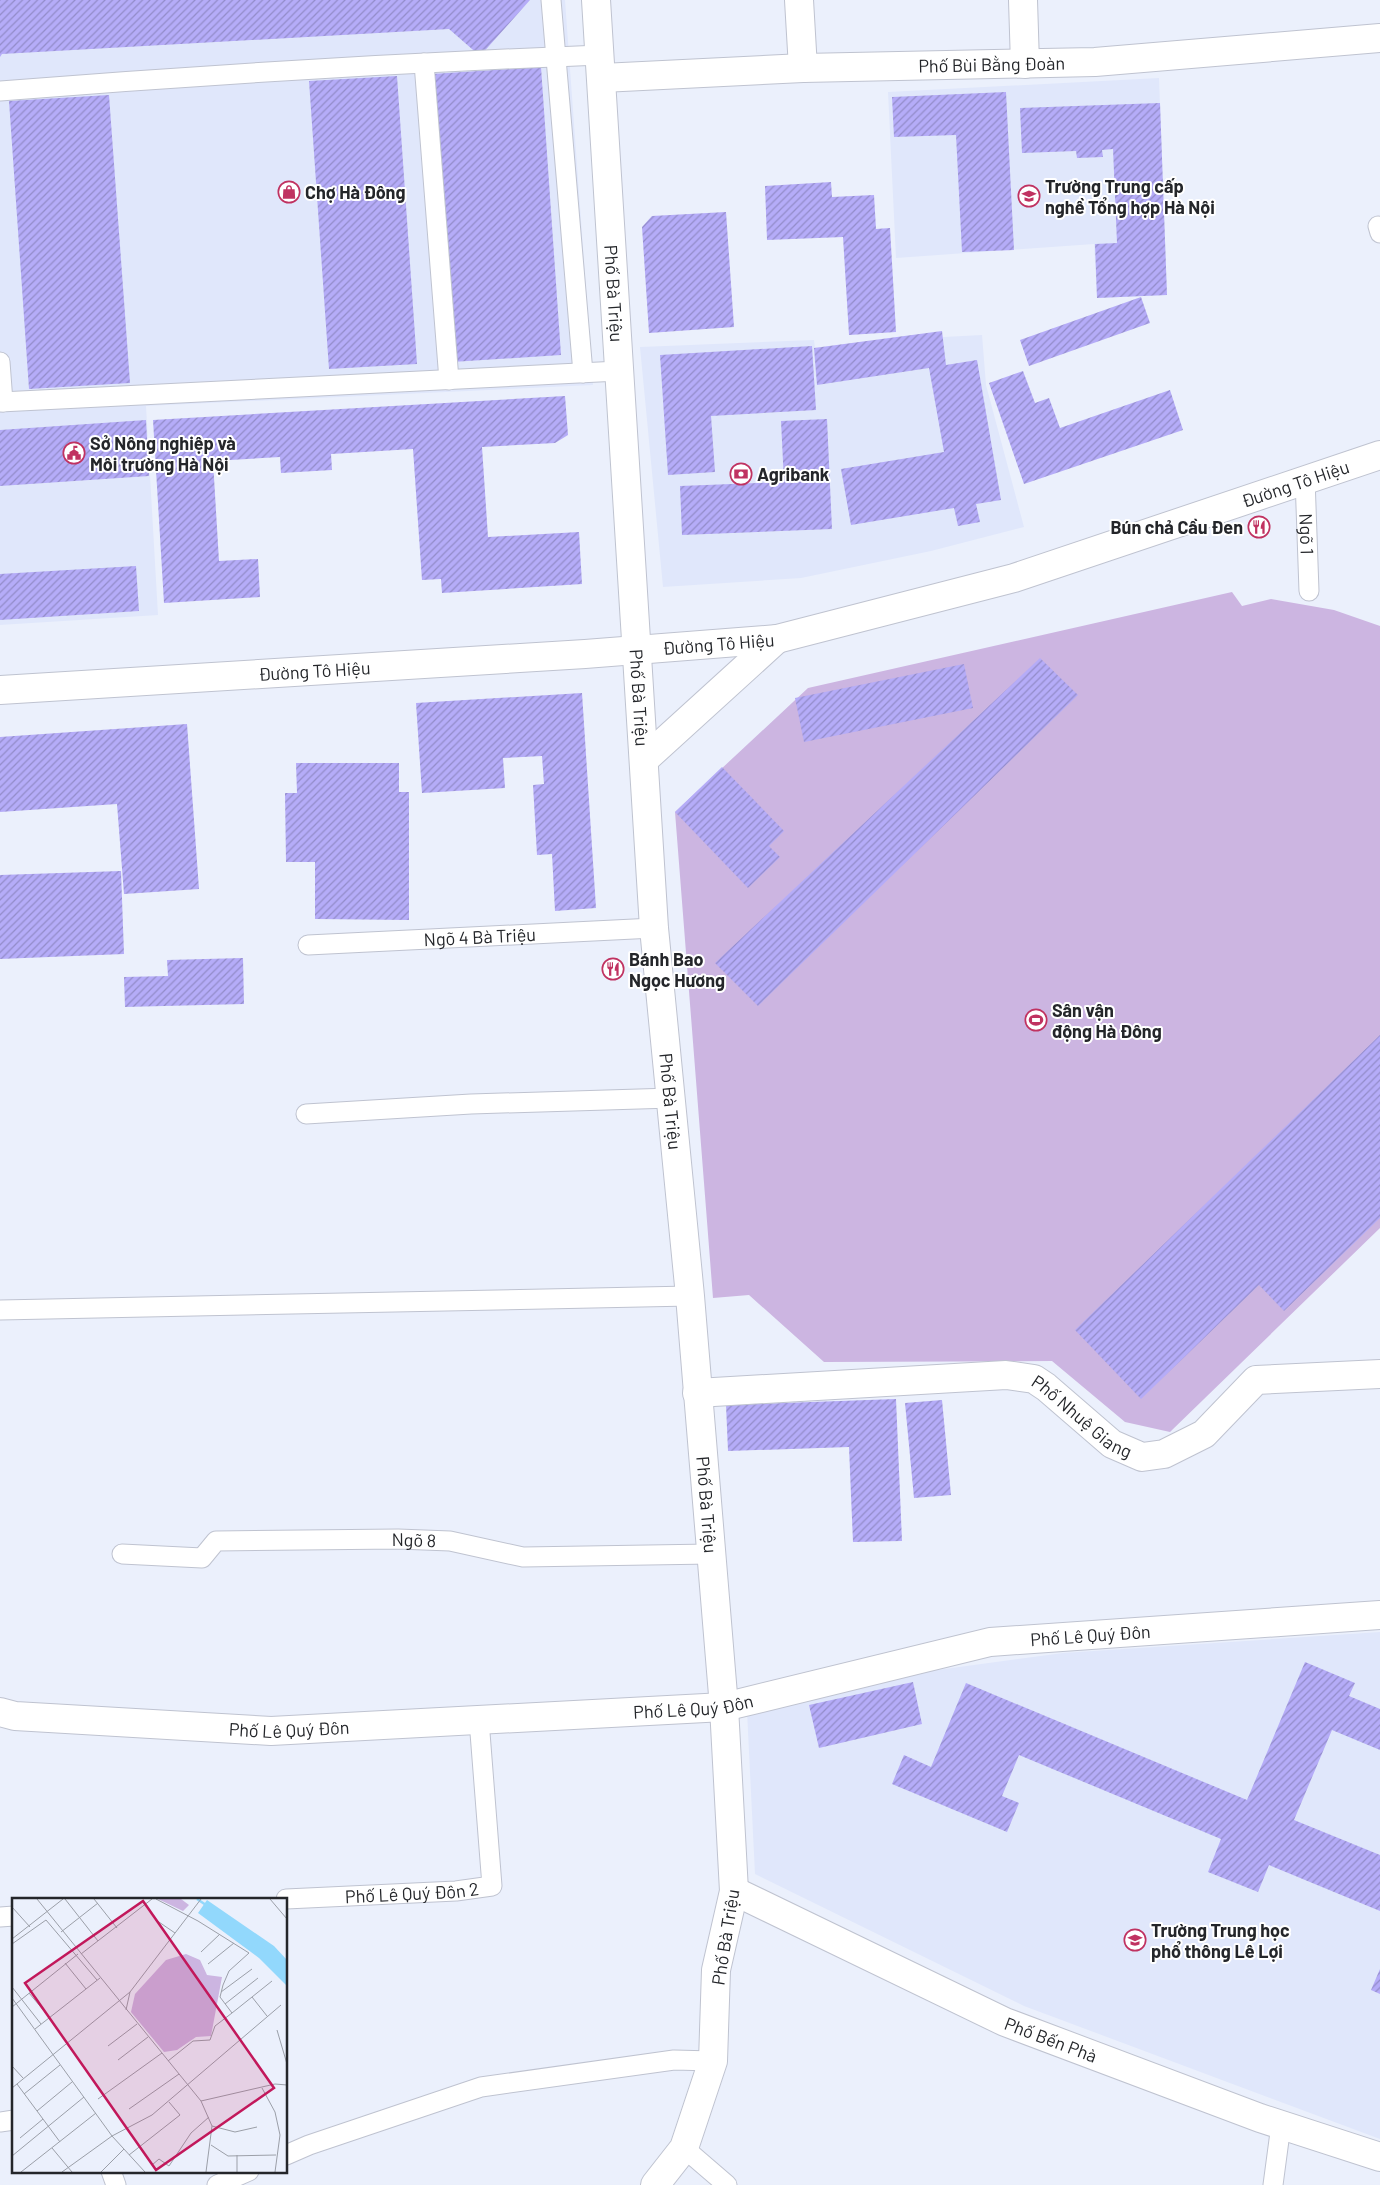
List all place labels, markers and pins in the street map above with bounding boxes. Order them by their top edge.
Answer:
place label: Trường Trung cấp nghề Tổng hợp Hà Nội [1045,175,1215,218]
shop icon: Chợ Hà Đông [277,180,301,204]
place label: Chợ Hà Đông [305,181,405,203]
school or university icon: Trường Trung cấp nghề Tổng hợp Hà Nội [1017,184,1041,208]
place label: Sở Nông nghiệp và Môi trường Hà Nội [90,432,236,475]
public building icon: Sở Nông nghiệp và Môi trường Hà Nội [62,441,86,465]
bank icon: Agribank [729,462,753,486]
place label: Agribank [757,463,830,485]
restaurant icon: Bún chả Cầu Đen [1247,515,1271,539]
place label: Bún chả Cầu Đen [1111,516,1243,538]
place label: Bánh Bao Ngọc Hương [629,948,725,991]
restaurant icon: Bánh Bao Ngọc Hương [601,957,625,981]
place label: Sân vận động Hà Đông [1052,999,1162,1042]
sports icon: Sân vận động Hà Đông [1024,1008,1048,1032]
place label: Trường Trung học phổ thông Lê Lợi [1151,1919,1290,1962]
school or university icon: Trường Trung học phổ thông Lê Lợi [1123,1928,1147,1952]

